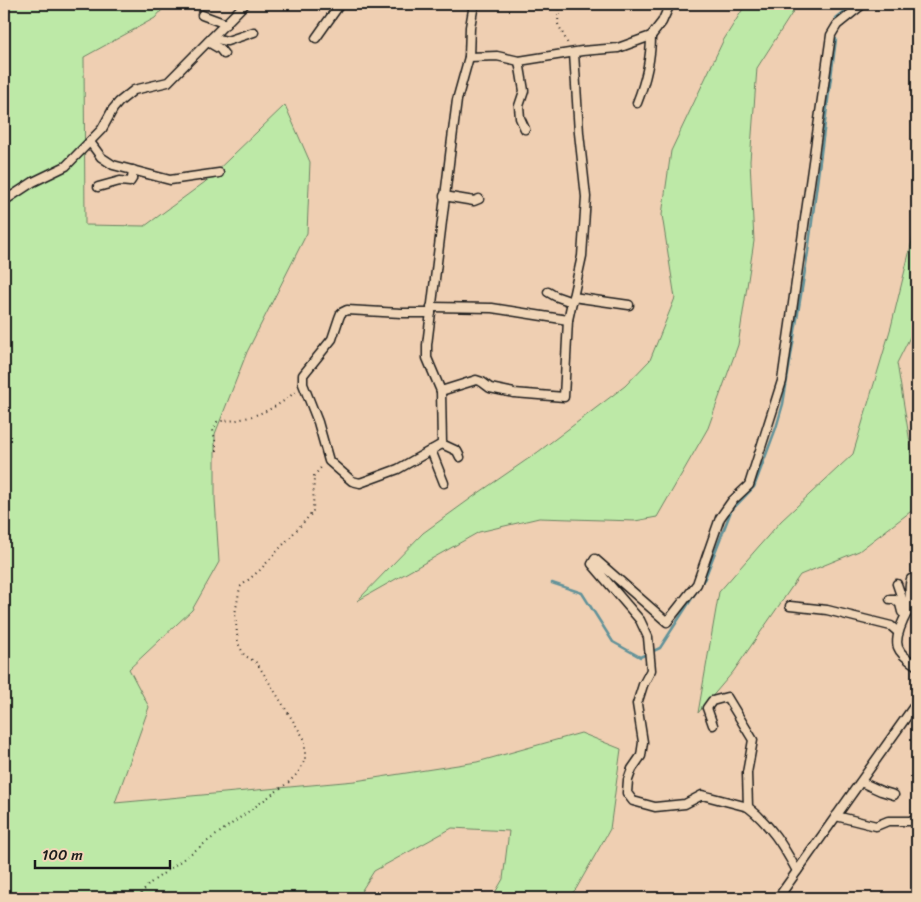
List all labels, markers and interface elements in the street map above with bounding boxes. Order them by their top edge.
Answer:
scale bar [35,837,170,869]
text: 100 m [42,842,83,868]

